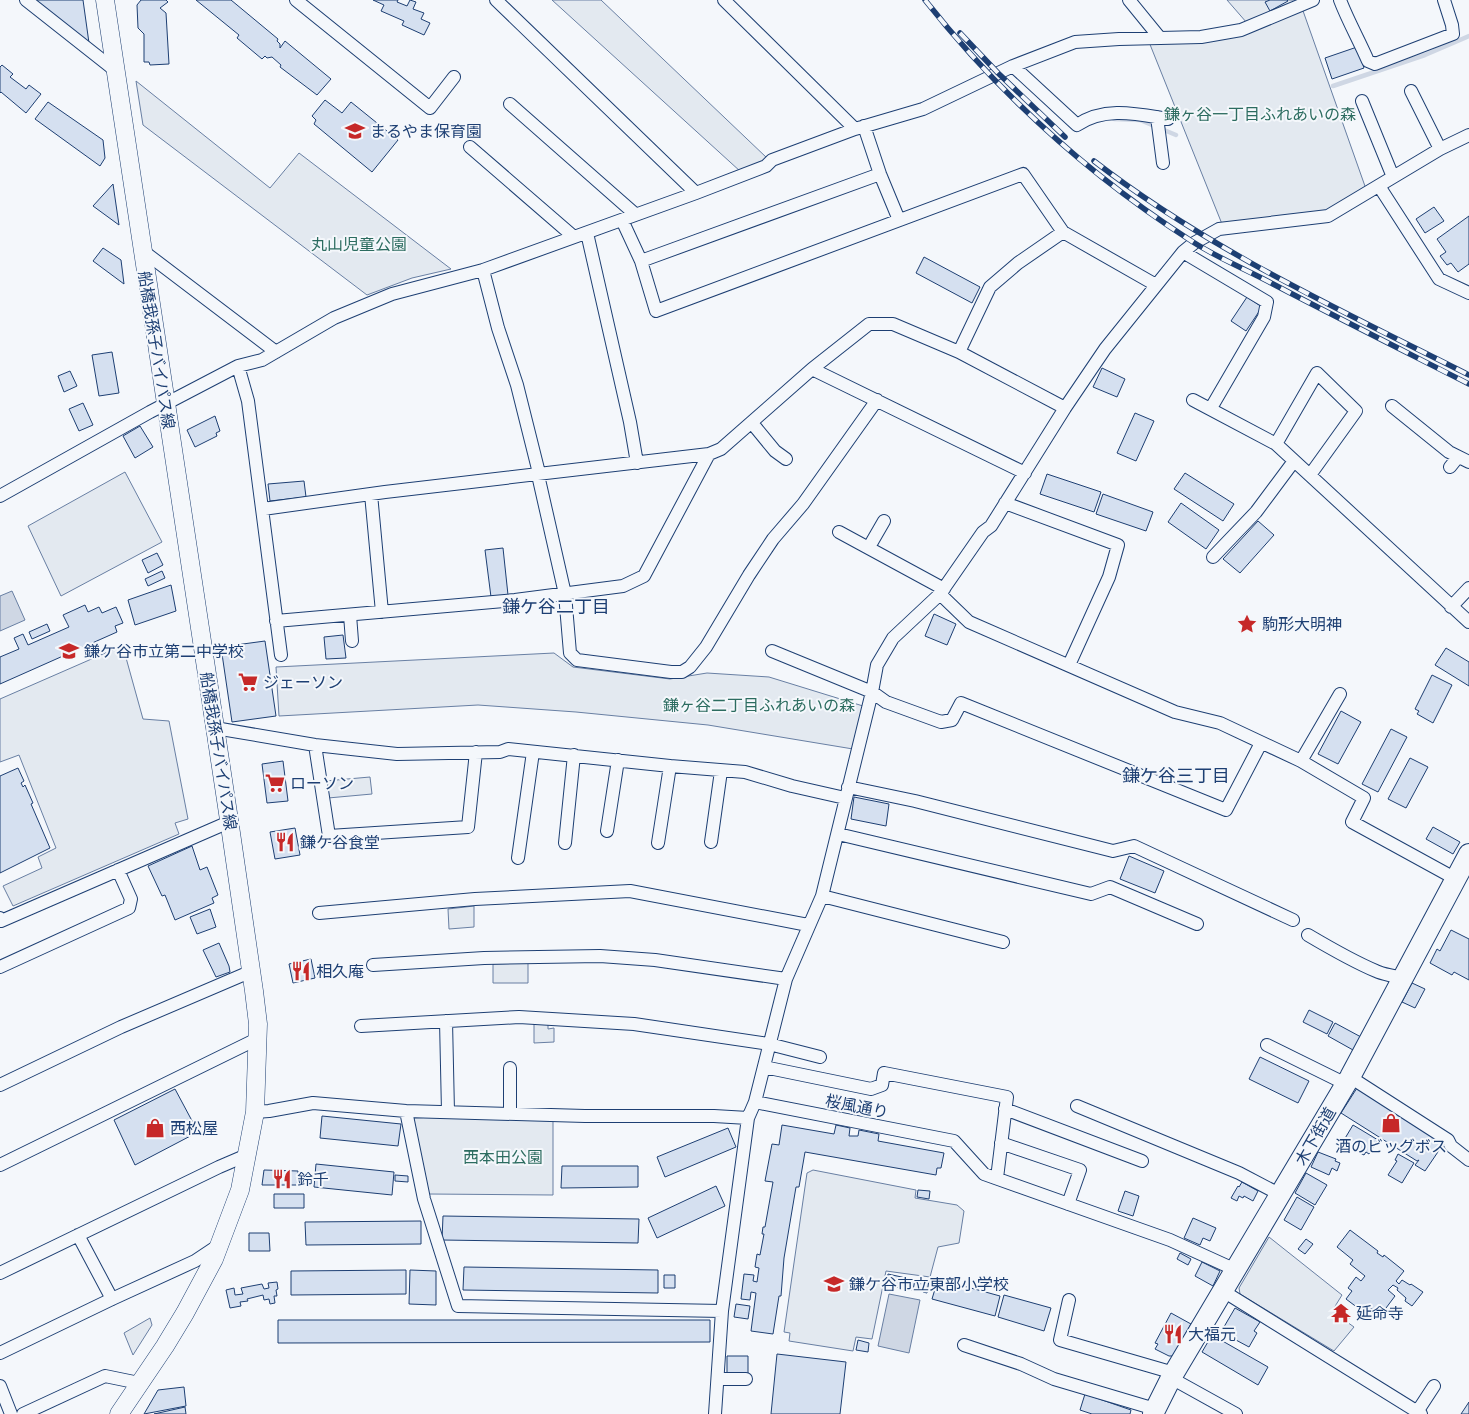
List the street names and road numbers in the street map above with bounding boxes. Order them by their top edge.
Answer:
street label: 船橋我孫子バイパス線 [135,270,178,430]
street label: 船橋我孫子バイパス線 [197,671,240,831]
street label: 桜風通り [824,1091,890,1122]
street label: 木下街道 [1291,1104,1340,1169]

